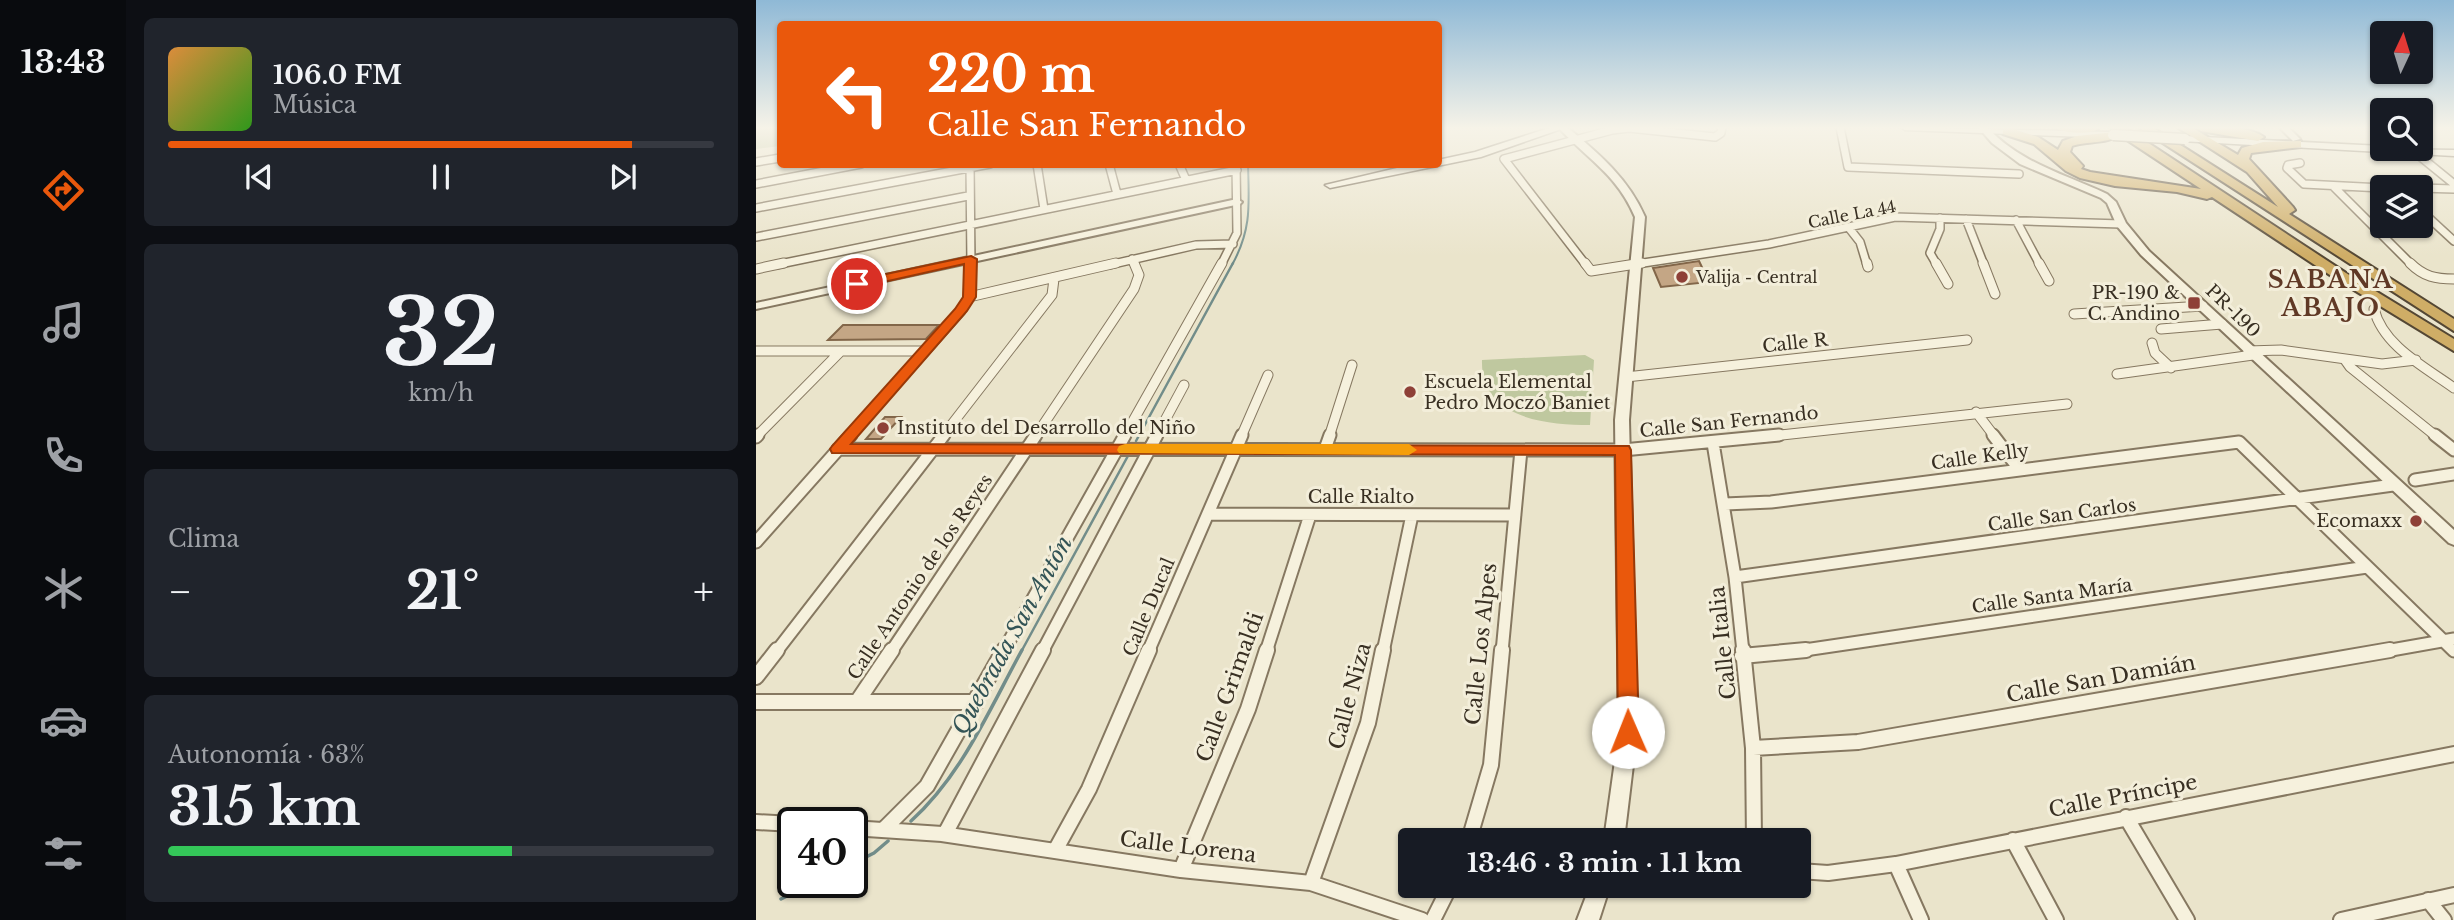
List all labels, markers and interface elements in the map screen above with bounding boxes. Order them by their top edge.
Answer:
north arrow [2370,21,2432,84]
map controls [2370,21,2433,238]
text: 13:43 [20,42,106,82]
text: 220 m [927,44,1095,105]
icon: left [812,49,903,140]
text: 106.0 FM [273,59,402,91]
text: Música [273,91,356,119]
button: search [2370,98,2433,161]
text: Calle San Fernando [927,105,1246,145]
icon: previous [240,158,278,196]
icon: pause [422,158,460,196]
icon: next [604,158,642,196]
icon: directions [39,166,88,215]
button: layers [2370,175,2433,238]
street label: Calle La 44 [1806,196,1898,232]
pin [827,254,887,314]
icon: arrive [838,265,876,303]
district label: SABANA ABAJO [2268,265,2394,322]
place label: Valija - Central [1695,267,1817,287]
marker: Valija - Central [1674,269,1690,285]
text: 32 [382,277,500,390]
street label: PR-190 [2201,280,2265,342]
place label: PR-190 & C. Andino [2088,282,2180,325]
marker: PR-190 & C. Andino [2186,295,2202,311]
icon: music [39,298,88,347]
street label: Calle R [1761,329,1830,357]
place label: Escuela Elemental Pedro Moczó Baniet [1424,371,1611,414]
text: km/h [408,379,474,407]
marker: Escuela Elemental Pedro Moczó Baniet [1402,384,1418,400]
street label: Calle San Fernando [1639,402,1819,442]
place label: Instituto del Desarrollo del Niño [897,417,1196,439]
marker: Instituto del Desarrollo del Niño [875,420,891,436]
icon: phone [39,431,88,480]
street label: Calle Kelly [1930,439,2031,475]
street label: Calle Antonio de los Reyes [843,470,997,684]
street label: Calle Rialto [1308,486,1414,508]
street label: Calle San Carlos [1986,494,2138,536]
place label: Ecomaxx [2316,510,2402,532]
marker: Ecomaxx [2408,513,2424,529]
text: Clima [168,525,239,553]
water label: Quebrada San Antón [946,531,1078,739]
street label: Calle Ducal [1118,554,1180,660]
text: 21° [406,559,480,623]
street label: Calle Los Alpes [1460,562,1502,726]
icon: climate [39,564,88,613]
text: − [168,568,192,615]
text: + [693,568,714,615]
street label: Calle Santa María [1970,574,2134,618]
street label: Calle Italia [1704,585,1742,701]
street label: Calle Grimaldi [1191,608,1269,766]
street label: Calle Niza [1323,639,1377,752]
street label: Calle San Damián [2004,650,2198,708]
position arrow [1591,695,1665,769]
icon: car [39,696,88,745]
text: Autonomía · 63% [168,741,365,769]
street label: Calle Príncipe [2046,769,2200,823]
text: 315 km [168,775,361,839]
speed limit sign: 40 [777,807,868,898]
street label: Calle Lorena [1118,826,1258,868]
icon: filters [39,829,88,878]
text: 13:46 · 3 min · 1.1 km [1467,847,1742,879]

